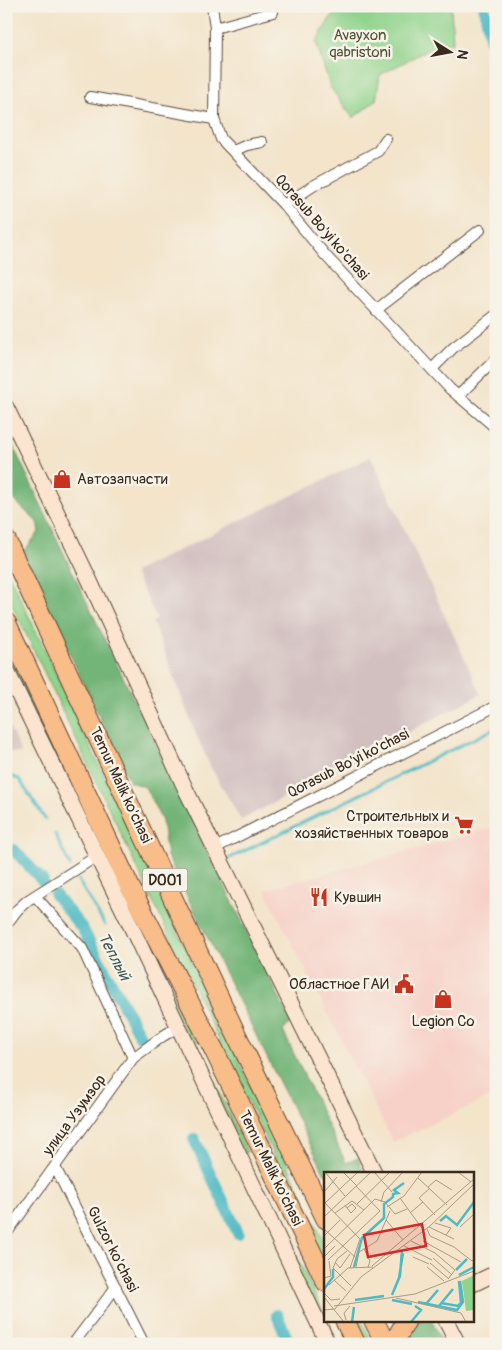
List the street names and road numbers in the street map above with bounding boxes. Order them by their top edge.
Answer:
street label: Qorasub Bo'yi ko'chasi [270,170,373,284]
street label: Temur Malik ko'chasi [85,724,156,847]
street label: Qorasub Bo'yi ko'chasi [284,724,413,802]
road number: D001 [142,868,188,892]
street label: улица Узумзор [38,1071,110,1160]
street label: Temur Malik ko'chasi [234,1107,307,1229]
street label: Gulzor ko'chasi [83,1203,142,1296]

